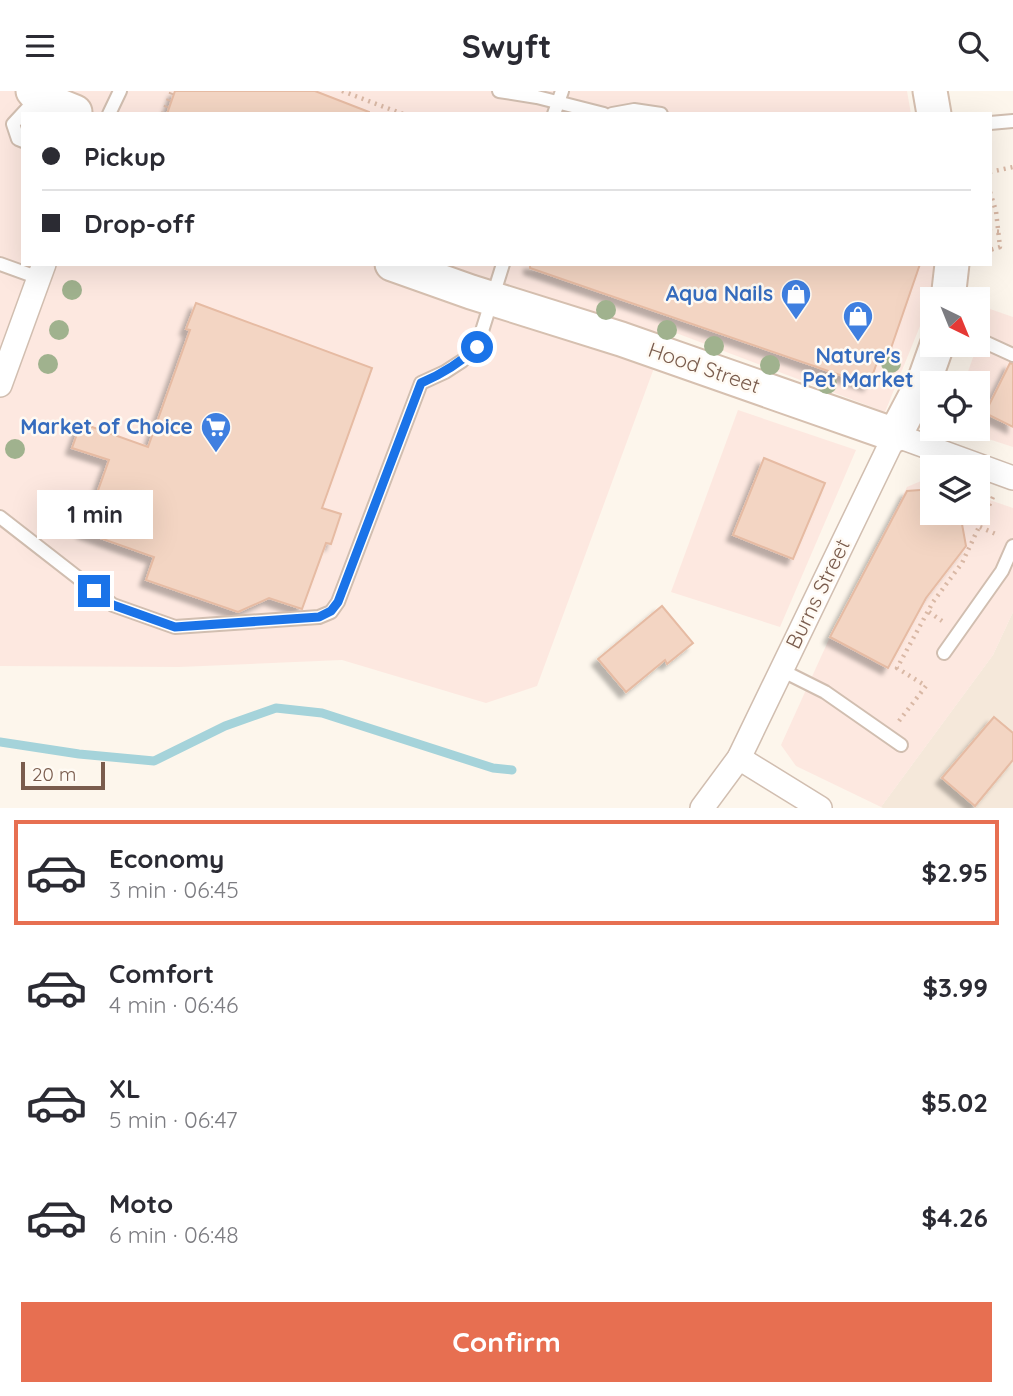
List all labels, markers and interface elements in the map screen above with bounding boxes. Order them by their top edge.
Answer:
text: Swyft [462,26,551,66]
icon: menu [21,27,59,65]
icon: search [954,27,992,65]
text: Pickup [84,140,166,173]
text: Drop-off [84,207,195,240]
shop icon: Aqua Nails [779,277,813,321]
place label: Aqua Nails [666,280,773,306]
north arrow [920,287,990,357]
map controls [920,287,990,525]
shop icon: Nature's Pet Market [841,299,875,343]
route start [461,331,493,363]
street label: Hood Street [645,336,764,398]
place label: Nature's Pet Market [802,342,914,392]
button: locate [920,371,990,441]
supermarket icon: Market of Choice [199,410,233,454]
place label: Market of Choice [20,413,193,439]
button: layers [920,455,990,525]
callout: 1 min [36,489,152,539]
text: 1 min [67,500,123,529]
street label: Burns Street [779,534,855,653]
route end [78,575,110,607]
scale bar [21,759,105,791]
text: 20 m [32,762,76,786]
icon: car [25,841,88,904]
text: Economy [109,842,224,875]
text: $2.95 [921,856,988,889]
text: 3 min · 06:45 [109,875,239,904]
icon: car [25,956,88,1019]
text: Comfort [109,957,214,990]
text: $3.99 [923,971,988,1004]
text: 4 min · 06:46 [109,990,239,1019]
icon: car [25,1071,88,1134]
text: XL [109,1072,141,1105]
text: $5.02 [921,1086,988,1119]
text: 5 min · 06:47 [109,1105,238,1134]
icon: car [25,1186,88,1249]
text: Moto [109,1187,173,1220]
text: $4.26 [922,1201,988,1234]
text: 6 min · 06:48 [109,1220,239,1249]
button: Confirm [21,1302,992,1382]

